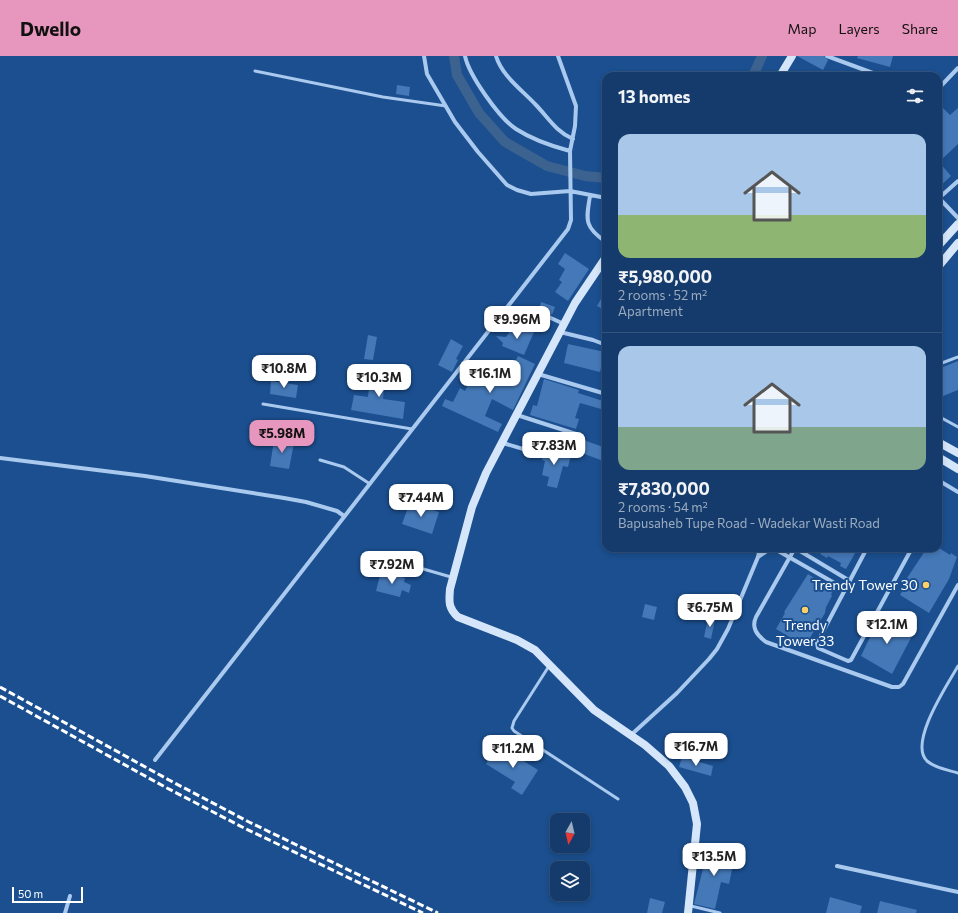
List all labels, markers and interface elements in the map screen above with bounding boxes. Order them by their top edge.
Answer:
text: Dwello [20,17,81,40]
text: Map [788,20,816,37]
text: Layers [838,20,880,37]
text: Share [902,20,938,37]
icon: filters [904,85,926,107]
text: 13 homes [618,86,691,107]
icon: home [736,160,808,232]
text: ₹5,980,000 [618,266,712,287]
text: 2 rooms · 52 m² [618,287,707,303]
text: Apartment [618,303,683,319]
pin: ₹9.96M [484,306,550,340]
text: ₹9.96M [493,311,541,327]
pin: ₹10.8M [251,355,317,389]
text: ₹10.8M [261,360,307,376]
pin: ₹16.1M [457,360,523,394]
pin: ₹10.3M [346,364,412,398]
text: ₹16.1M [469,365,511,381]
text: ₹10.3M [356,369,402,385]
icon: home [736,372,808,444]
pin: ₹5.98M [249,420,315,454]
text: ₹5.98M [258,425,306,441]
pin: ₹7.83M [521,432,587,466]
text: ₹7.83M [531,437,577,453]
text: ₹7,830,000 [618,478,710,499]
pin: ₹7.44M [388,484,454,518]
text: ₹7.44M [398,489,444,505]
text: 2 rooms · 54 m² [618,499,708,515]
text: Bapusaheb Tupe Road - Wadekar Wasti Road [618,515,880,531]
pin: ₹7.92M [359,551,425,585]
text: ₹7.92M [369,556,415,572]
place label: Trendy Tower 30 [812,576,918,593]
marker: Trendy Tower 30 [921,580,931,590]
pin: ₹6.75M [677,594,743,628]
text: ₹6.75M [687,599,733,615]
marker: Trendy Tower 33 [800,605,810,615]
pin: ₹12.1M [854,611,920,645]
place label: Trendy Tower 33 [776,616,834,649]
text: ₹12.1M [866,616,908,632]
pin: ₹16.7M [663,733,729,767]
pin: ₹11.2M [480,735,546,769]
text: ₹16.7M [674,738,718,754]
text: ₹11.2M [491,740,535,756]
north arrow [550,813,590,853]
map controls [550,813,590,901]
pin: ₹13.5M [681,843,747,877]
text: ₹13.5M [692,848,736,864]
button: layers [550,861,590,901]
scale bar [12,885,83,904]
text: 50 m [18,887,43,900]

